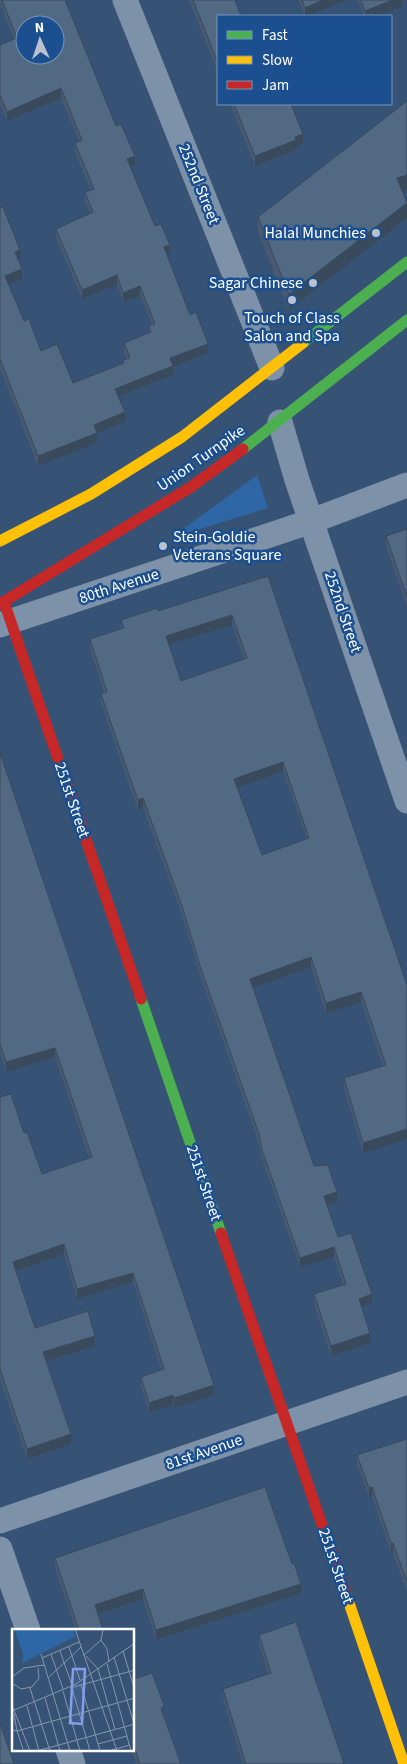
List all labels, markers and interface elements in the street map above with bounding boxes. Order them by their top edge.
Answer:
north arrow [15,15,65,65]
legend [217,15,392,105]
text: N [34,18,45,38]
text: Fast [262,25,288,46]
text: Slow [262,50,293,71]
text: Jam [262,75,289,96]
street label: 252nd Street [173,141,225,228]
place label: Halal Munchies [264,222,366,244]
marker: Halal Munchies [370,227,382,239]
place label: Sagar Chinese [209,272,303,294]
marker: Sagar Chinese [307,277,319,289]
marker: Touch of Class Salon and Spa [286,294,298,306]
place label: Touch of Class Salon and Spa [244,307,340,347]
street label: Union Turnpike [153,419,249,497]
place label: Stein-Goldie Veterans Square [173,526,281,566]
marker: Stein-Goldie Veterans Square [157,540,169,552]
street label: 80th Avenue [76,563,162,609]
street label: 252nd Street [319,568,367,656]
street label: 251st Street [49,759,95,841]
street label: 251st Street [181,1142,227,1224]
street label: 81st Avenue [162,1429,246,1475]
street label: 251st Street [313,1525,359,1607]
inset map [12,1629,135,1752]

